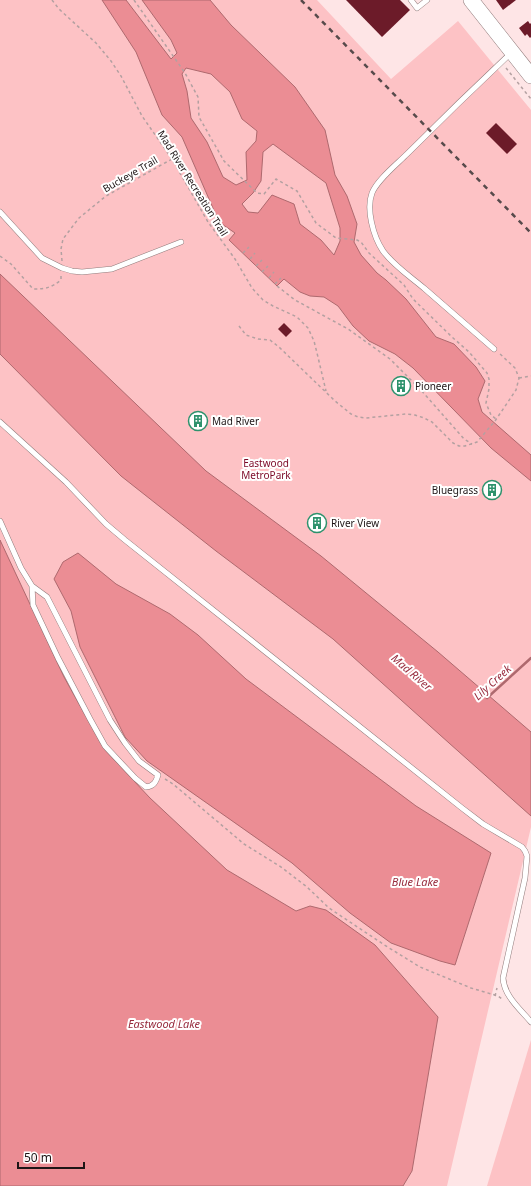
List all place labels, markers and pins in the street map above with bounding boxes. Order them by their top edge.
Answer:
building icon: Pioneer [390,375,412,397]
place label: Pioneer [415,379,451,393]
building icon: Mad River [187,410,209,432]
place label: Mad River [212,414,259,428]
building icon: Bluegrass [481,479,503,501]
place label: Bluegrass [432,483,478,497]
building icon: River View [306,512,328,534]
place label: River View [331,516,379,530]

